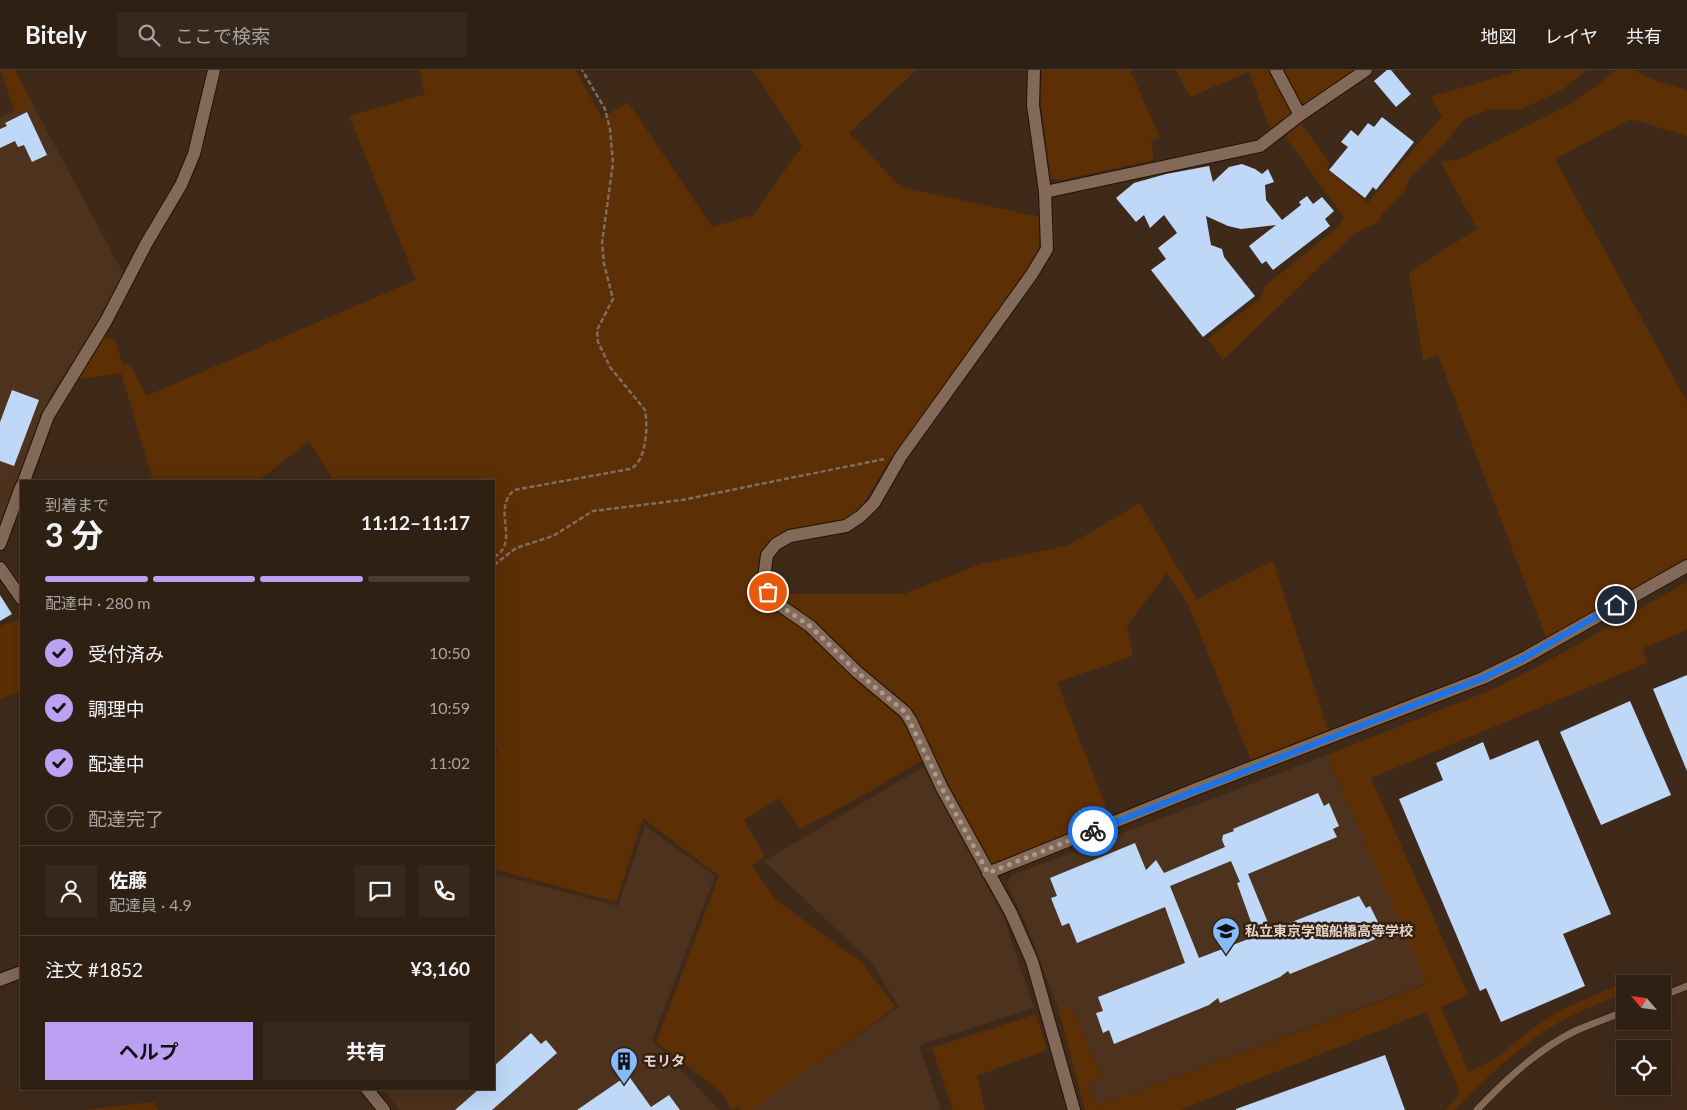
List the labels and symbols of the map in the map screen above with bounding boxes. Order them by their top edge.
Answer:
pin [747,571,789,613]
pin [1595,584,1637,626]
courier [1068,806,1118,856]
school or university icon: 私立東京学館船橋高等学校 [1211,916,1241,955]
place label: 私立東京学館船橋高等学校 [1245,922,1413,939]
north arrow [1616,975,1671,1030]
building icon: モリタ [609,1046,639,1085]
place label: モリタ [643,1052,685,1069]

